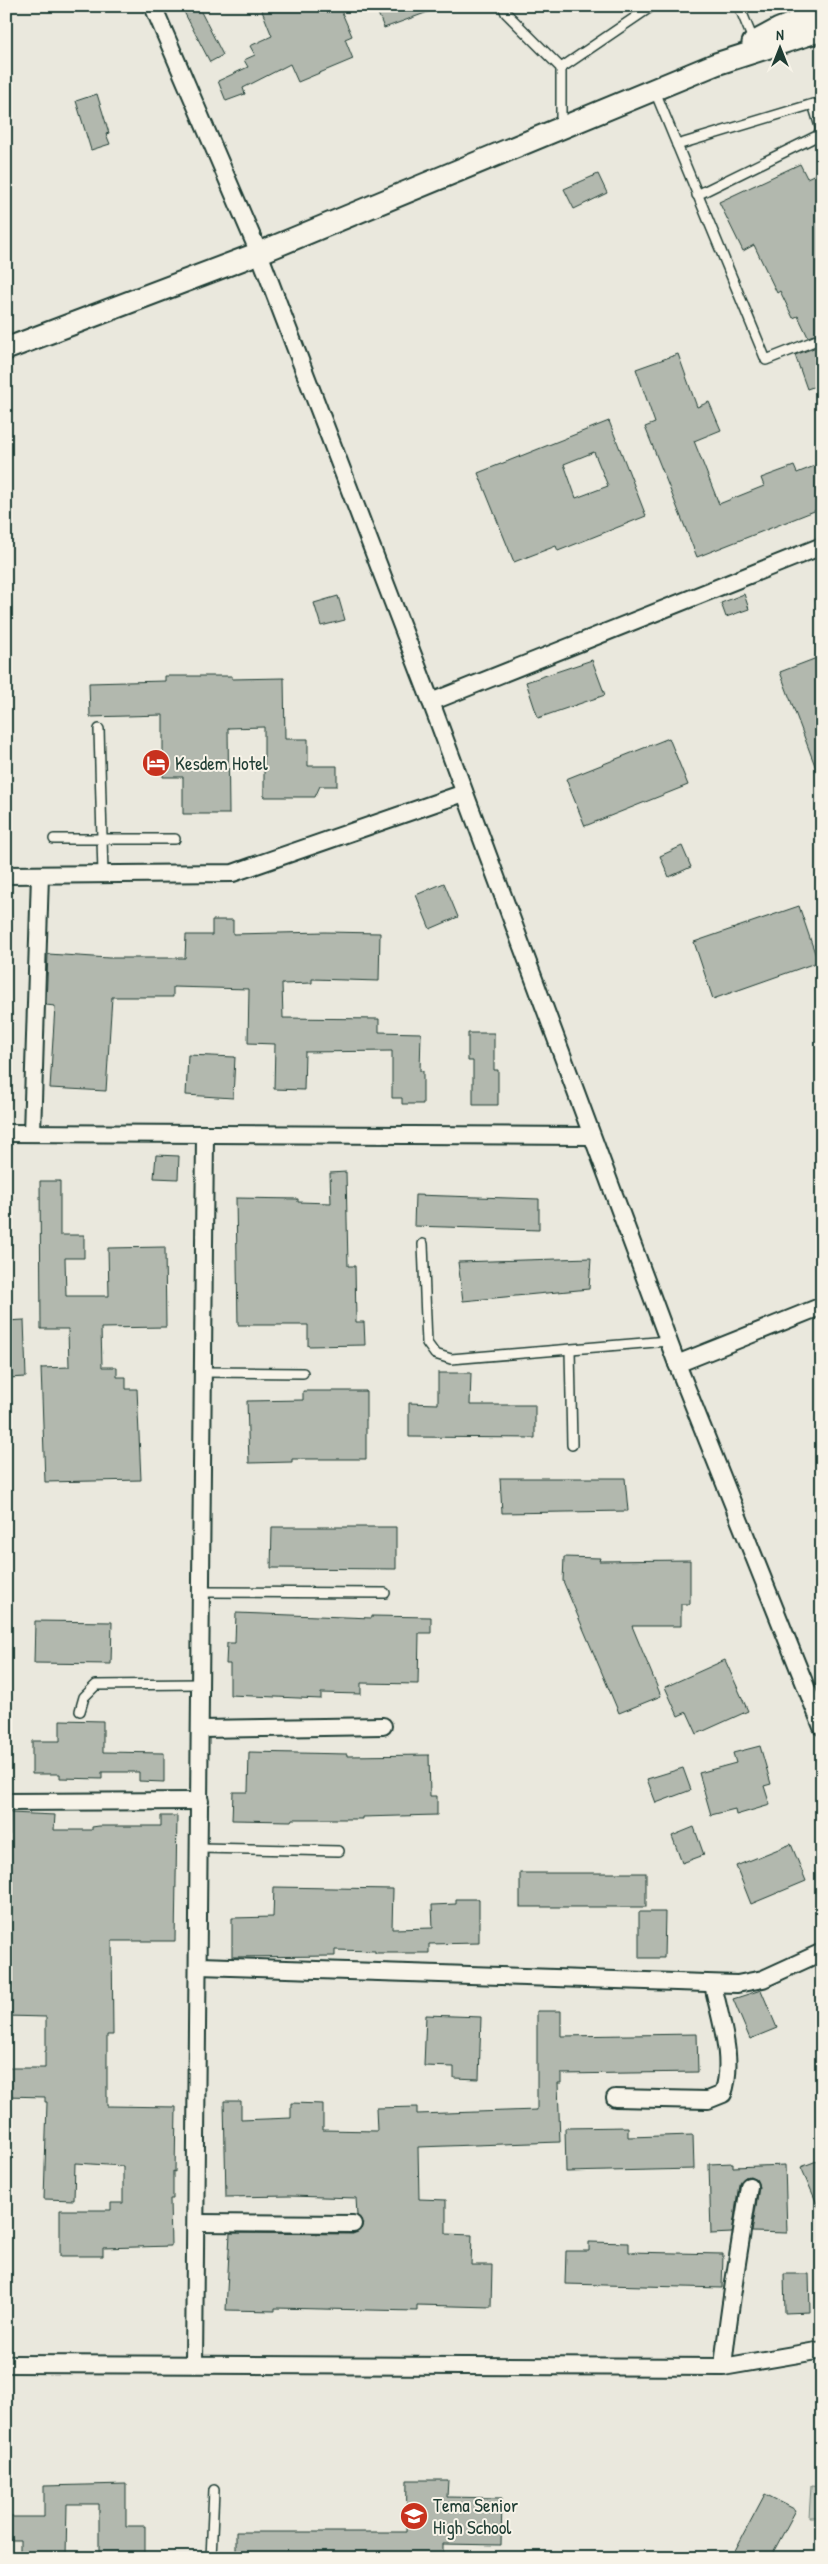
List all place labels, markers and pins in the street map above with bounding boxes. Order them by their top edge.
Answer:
hotel icon: Kesdem Hotel [141,748,171,778]
place label: Kesdem Hotel [175,750,269,776]
place label: Tema Senior High School [433,2492,519,2540]
school or university icon: Tema Senior High School [399,2501,429,2531]

